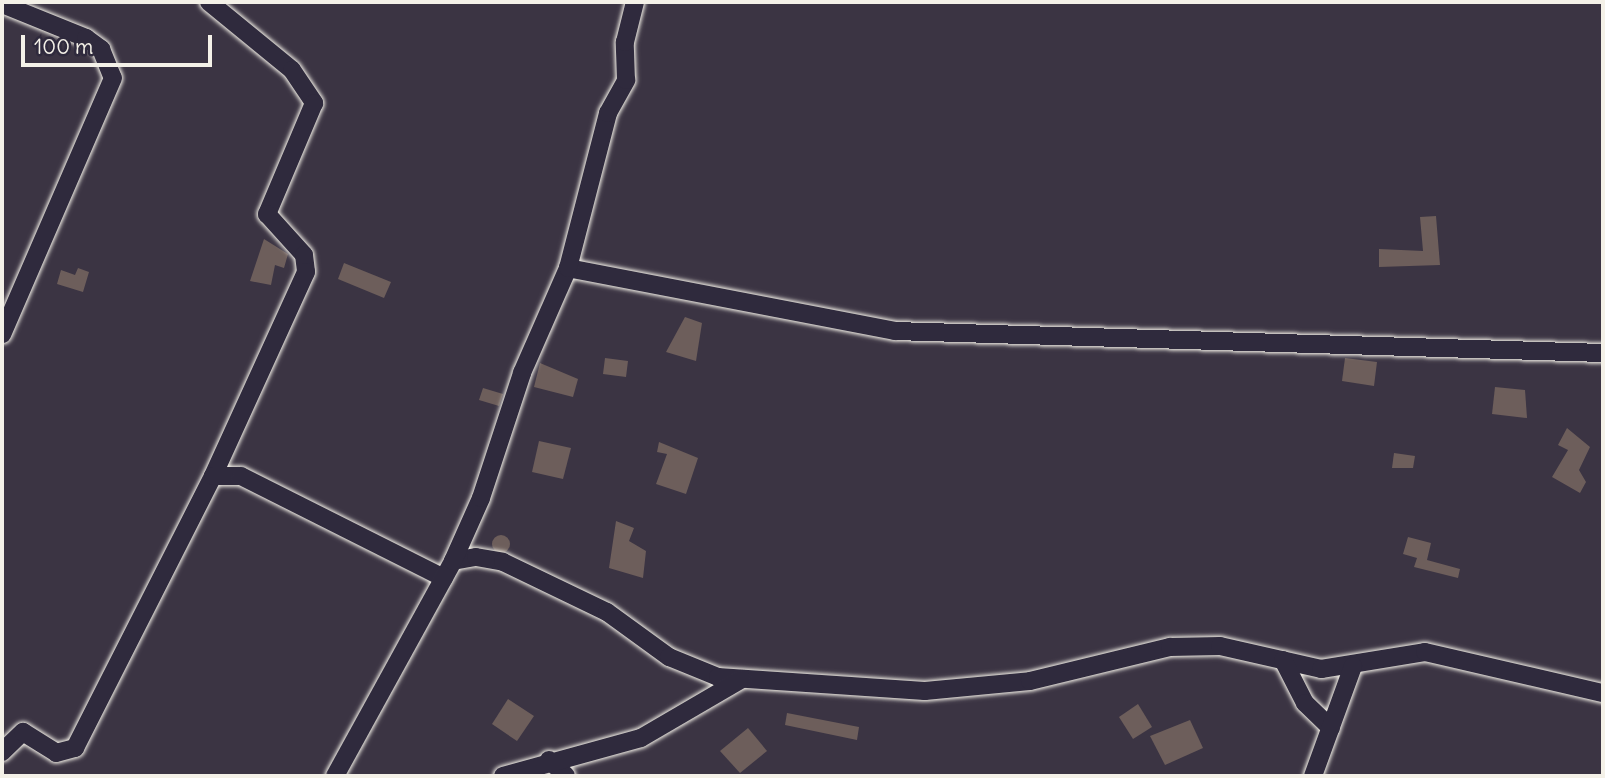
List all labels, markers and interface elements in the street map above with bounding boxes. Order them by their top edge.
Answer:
scale bar [24,21,215,65]
text: 100 m [34,33,93,60]

